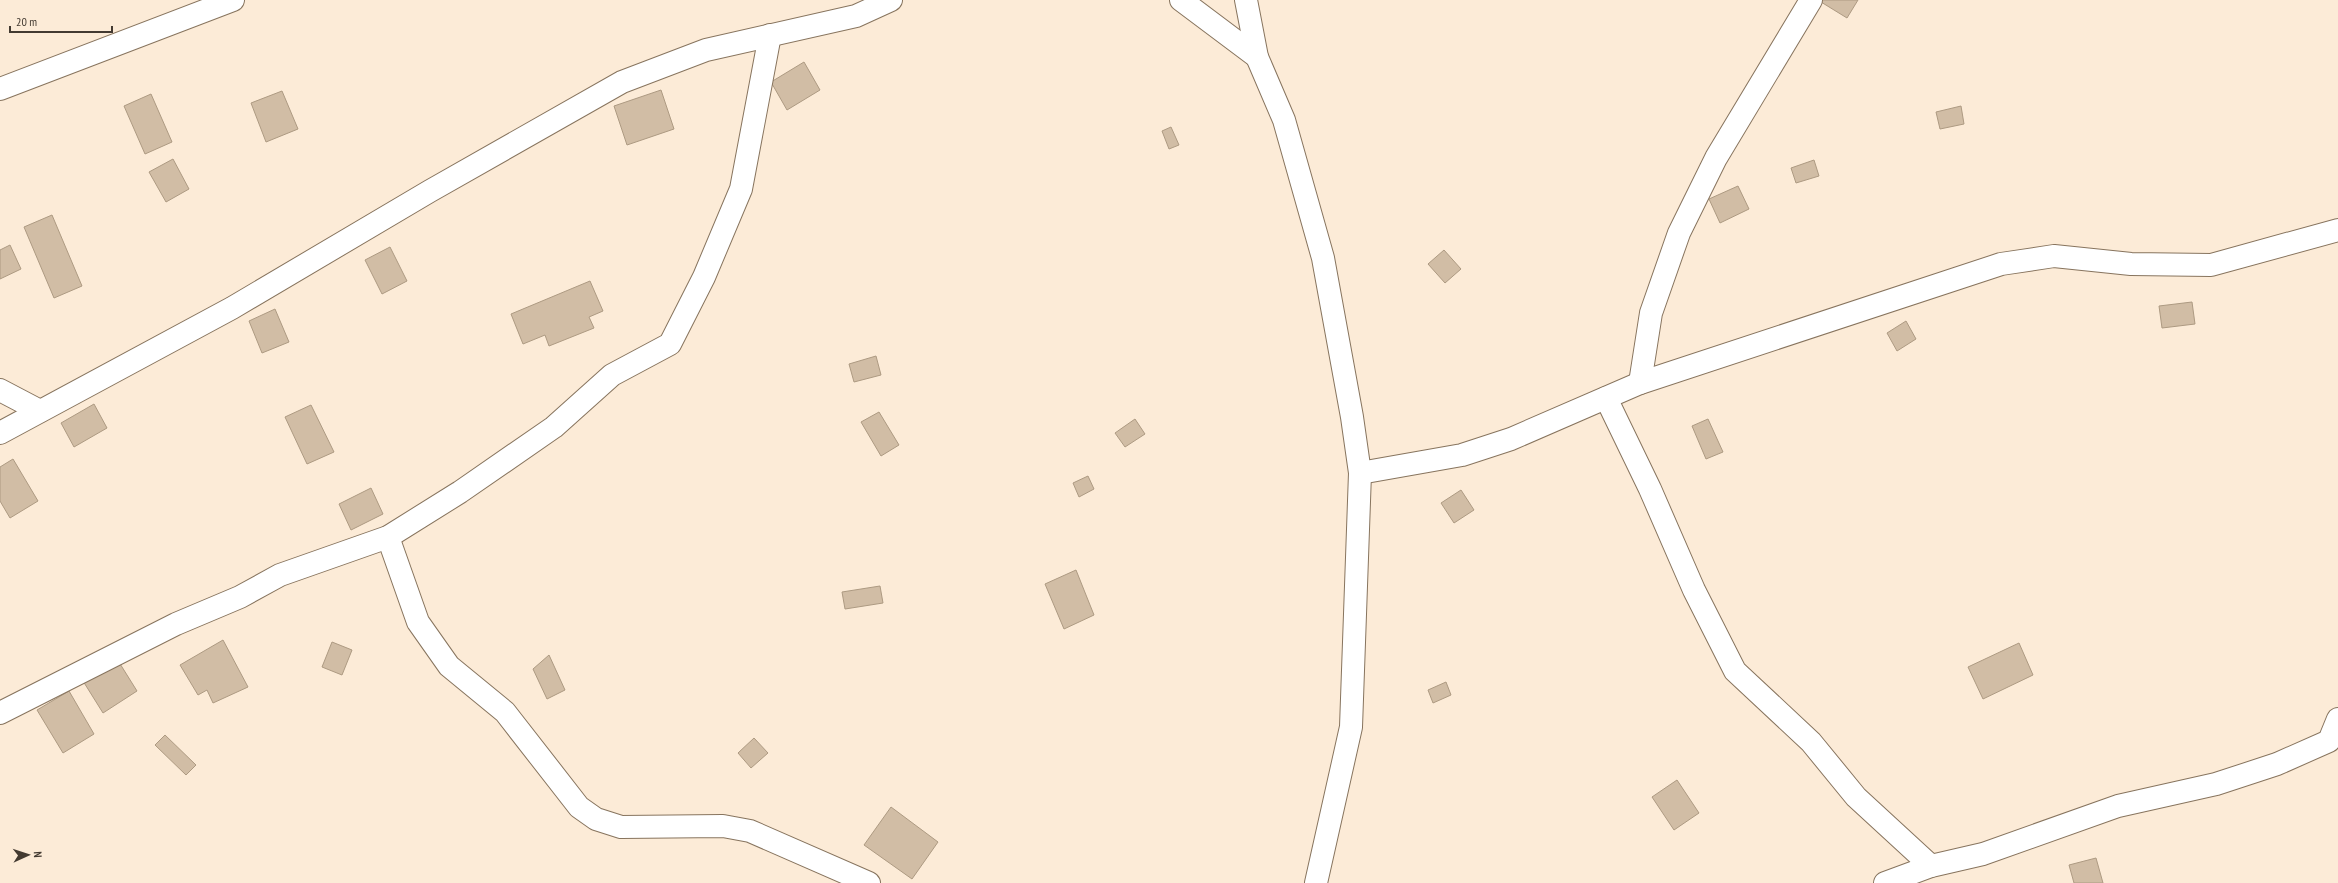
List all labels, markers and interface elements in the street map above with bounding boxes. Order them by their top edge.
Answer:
scale bar [10,8,112,34]
text: 20 m [16,14,37,29]
north arrow [8,835,48,875]
text: N [31,851,45,858]

